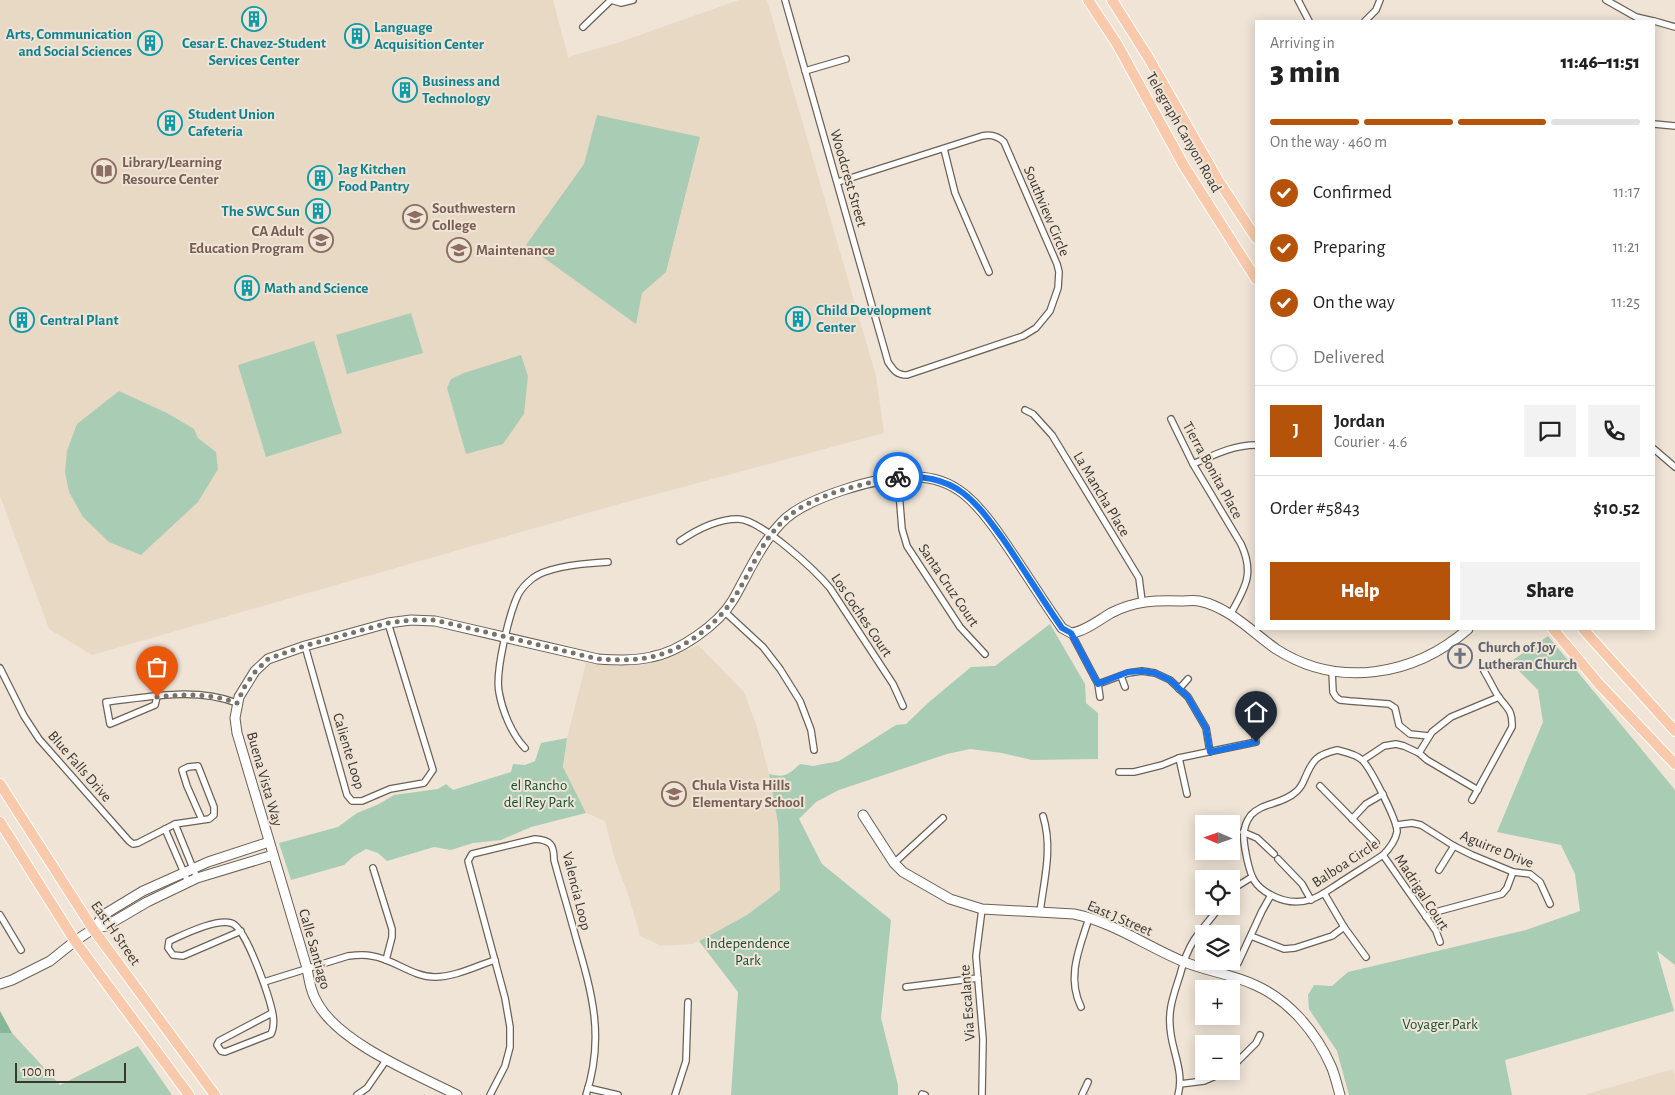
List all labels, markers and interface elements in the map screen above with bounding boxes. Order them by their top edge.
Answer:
building icon: Cesar E. Chavez-Student Services Center [241,6,267,32]
place label: Language Acquisition Center [374,20,485,52]
building icon: Language Acquisition Center [344,23,370,49]
place label: Arts, Communication and Social Sciences [6,27,132,59]
building icon: Arts, Communication and Social Sciences [137,30,163,56]
text: Arriving in [1270,35,1335,51]
place label: Cesar E. Chavez-Student Services Center [182,36,326,68]
text: 11:46–11:51 [1560,53,1640,72]
text: 3 min [1270,56,1340,88]
street label: Telegraph Canyon Road [1143,70,1224,195]
place label: Business and Technology [422,74,500,106]
building icon: Business and Technology [392,77,418,103]
place label: Student Union Cafeteria [188,107,275,139]
building icon: Student Union Cafeteria [157,110,183,136]
street label: Woodcrest Street [827,128,870,229]
text: On the way · 460 m [1270,134,1387,150]
place label: Library/Learning Resource Center [122,155,222,187]
library icon: Library/Learning Resource Center [91,158,117,184]
place label: Jag Kitchen Food Pantry [338,162,410,194]
street label: Southview Circle [1021,164,1072,258]
building icon: Jag Kitchen Food Pantry [307,165,333,191]
icon: check [1270,179,1298,207]
text: Confirmed [1313,183,1392,202]
text: 11:17 [1613,184,1640,200]
building icon: The SWC Sun [305,198,331,224]
place label: Southwestern College [432,201,516,233]
place label: The SWC Sun [221,204,300,219]
school or university icon: Southwestern College [402,204,428,230]
place label: CA Adult Education Program [189,224,304,256]
school or university icon: CA Adult Education Program [308,227,334,253]
icon: check [1270,234,1298,262]
school or university icon: Maintenance [446,237,472,263]
text: Preparing [1313,238,1386,257]
text: 11:21 [1613,239,1640,255]
place label: Maintenance [476,243,555,258]
building icon: Math and Science [234,275,260,301]
place label: Math and Science [264,281,368,296]
icon: check [1270,289,1298,317]
text: On the way [1313,293,1395,312]
text: 11:25 [1611,294,1640,310]
place label: Child Development Center [816,303,931,335]
building icon: Child Development Center [785,306,811,332]
building icon: Central Plant [9,307,35,333]
place label: Central Plant [40,313,118,328]
text: Delivered [1313,348,1385,367]
button: chat [1524,405,1576,457]
button: phone [1588,405,1640,457]
text: Jordan [1334,412,1385,431]
street label: Tierra Bonita Place [1180,419,1245,521]
text: J [1293,421,1299,440]
text: Courier · 4.6 [1334,434,1407,450]
street label: La Mancha Place [1070,449,1133,539]
courier [873,452,923,502]
icon: bike [884,463,912,491]
text: Order #5843 [1270,499,1360,518]
text: $10.52 [1593,499,1640,518]
street label: Santa Cruz Court [915,541,982,629]
button: Help [1270,562,1450,620]
button: Share [1460,562,1640,620]
street label: Los Coches Court [828,571,895,660]
place label: Church of Joy Lutheran Church [1478,640,1577,672]
church icon: Church of Joy Lutheran Church [1447,643,1473,669]
pin [136,646,178,697]
icon: bag [143,653,171,681]
pin [1235,691,1277,742]
icon: home [1242,698,1270,726]
street label: Caliente Loop [330,711,367,791]
street label: Blue Falls Drive [45,728,114,805]
street label: Buena Vista Way [244,730,285,829]
park label: el Rancho del Rey Park [504,778,574,810]
place label: Chula Vista Hills Elementary School [692,778,804,810]
school or university icon: Chula Vista Hills Elementary School [661,781,687,807]
north arrow [1195,815,1240,860]
map controls [1195,815,1240,1080]
street label: Aguirre Drive [1458,828,1536,871]
street label: Balboa Circle [1309,836,1381,890]
street label: Valencia Loop [560,850,593,932]
street label: Madrigal Court [1392,852,1452,933]
button: locate [1195,870,1240,915]
street label: East H Street [88,898,143,968]
street label: East J Street [1085,898,1155,939]
street label: Calle Santiago [296,907,333,991]
button: layers [1195,925,1240,970]
park label: Independence Park [706,936,790,968]
street label: Via Escalante [957,964,978,1042]
button: + [1195,980,1240,1025]
park label: Voyager Park [1402,1017,1478,1032]
button: − [1195,1035,1240,1080]
scale bar [15,1060,126,1083]
text: 100 m [22,1065,55,1079]

